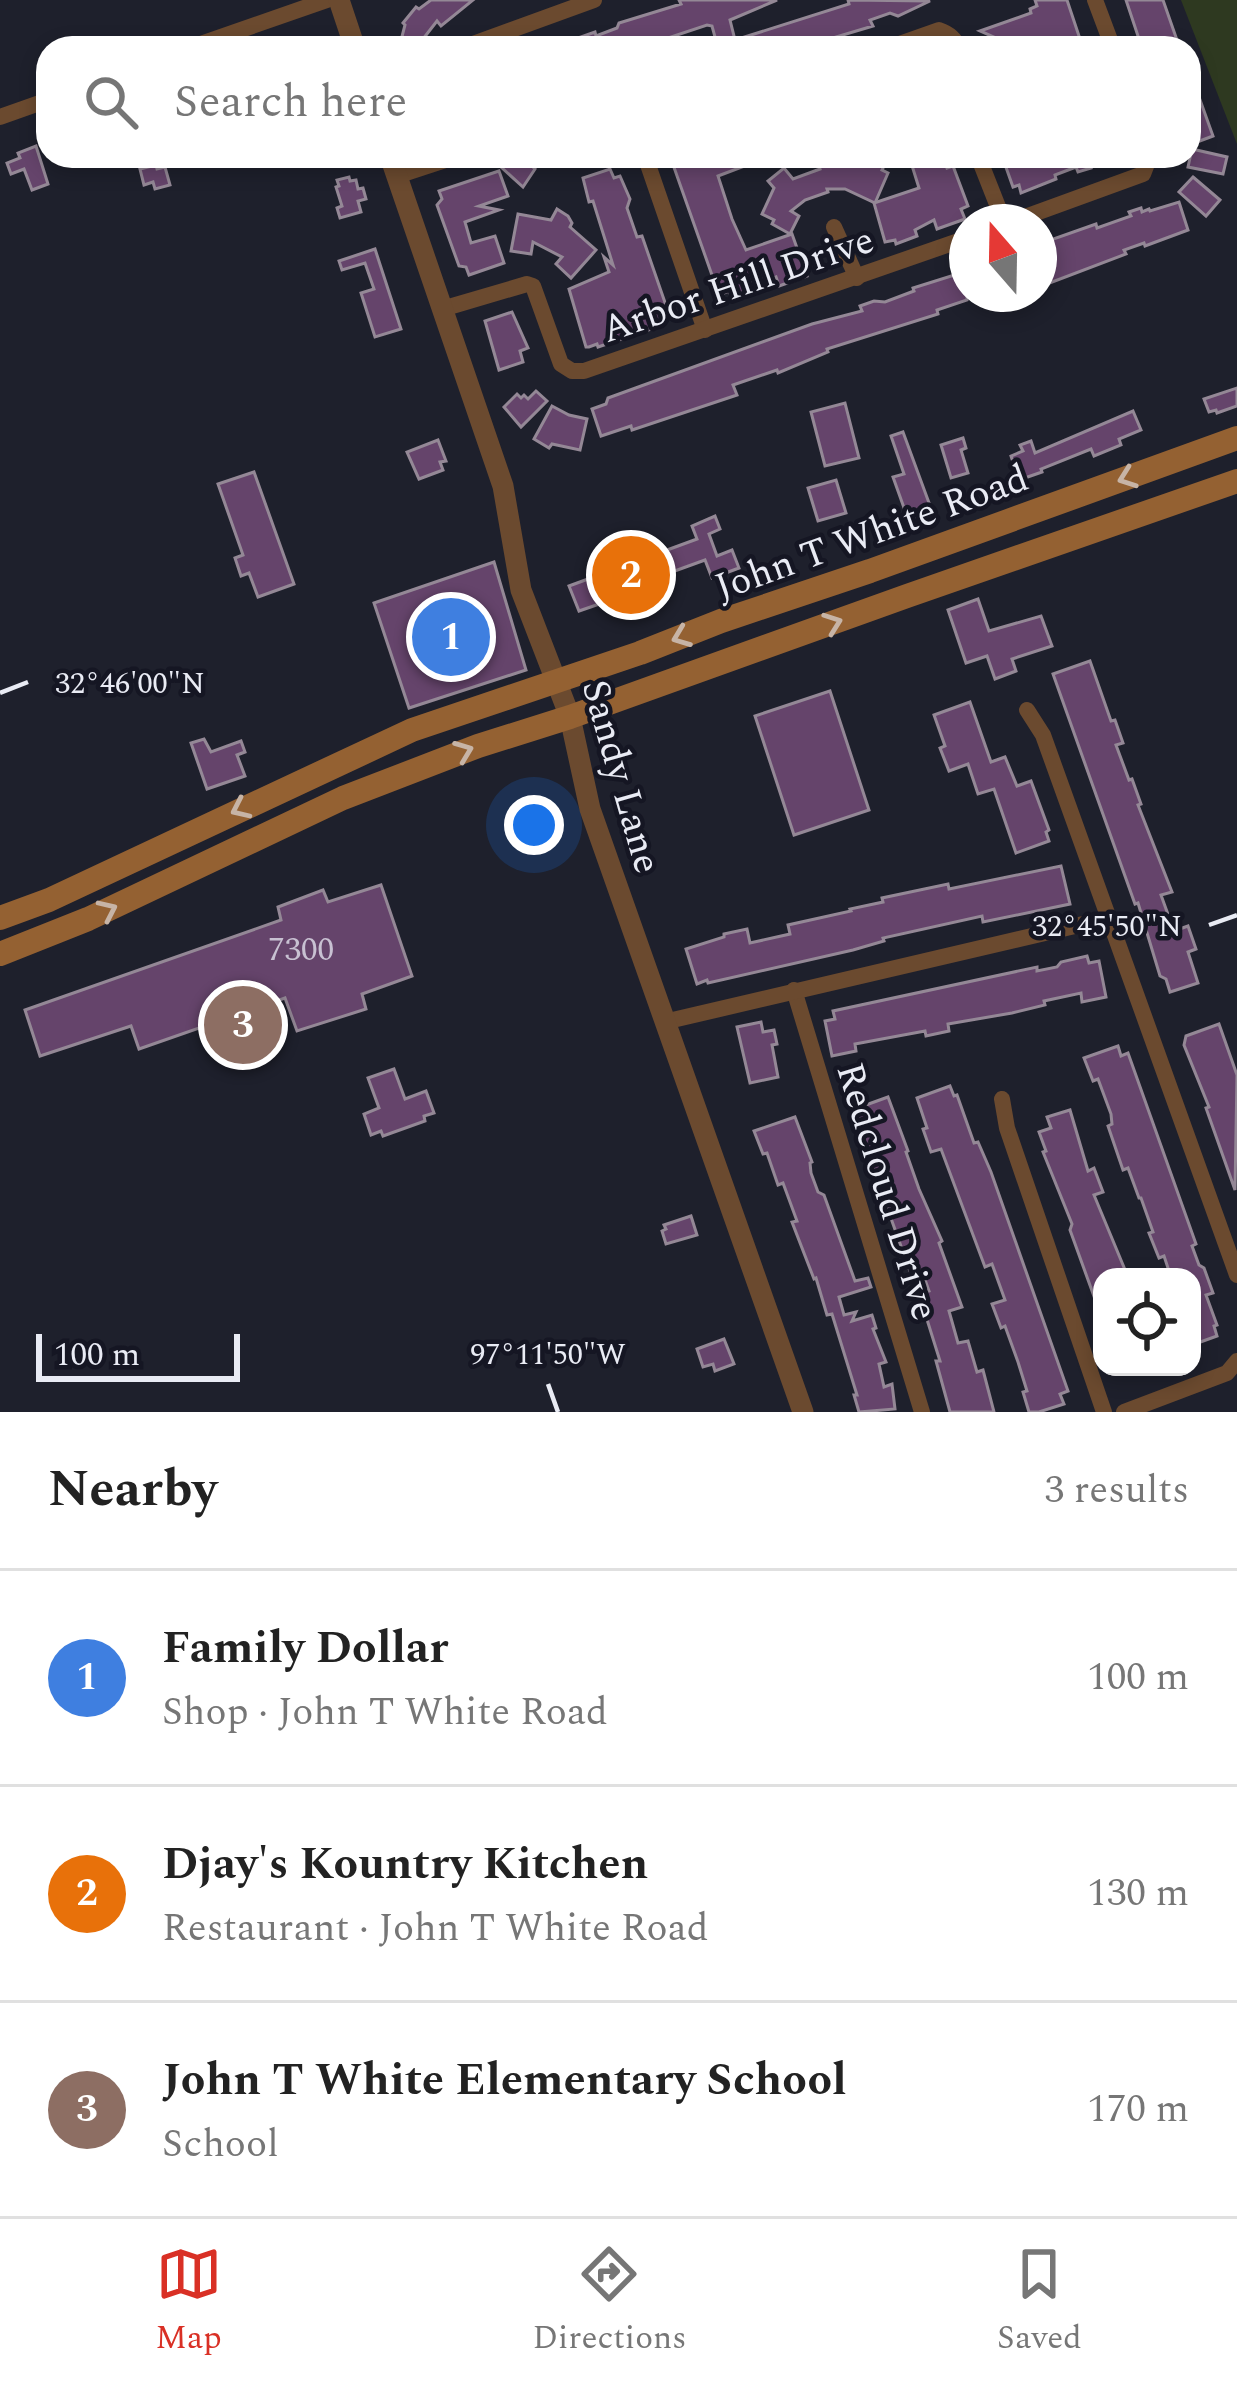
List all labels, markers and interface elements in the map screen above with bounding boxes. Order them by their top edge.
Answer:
search box [36,36,1201,168]
text: Search here [174,68,407,137]
icon: search [78,69,144,135]
north arrow [949,204,1057,312]
street label: Arbor Hill Drive [593,211,882,360]
street label: John T White Road [707,449,1037,618]
one-way arrow [1118,463,1139,488]
pin: 2 [592,530,670,620]
pin: 1 [412,592,490,682]
one-way arrow [821,613,842,637]
one-way arrow [671,623,692,648]
text: 32°46'00"N [55,661,205,707]
street label: Sandy Lane [565,673,676,880]
one-way arrow [453,741,474,766]
one-way arrow [231,795,252,818]
your location [504,795,564,855]
one-way arrow [96,901,117,924]
text: 32°45'50"N [1032,904,1182,950]
house number: 7300 [268,925,334,975]
pin: 3 [204,980,282,1070]
street label: Redcloud Drive [819,1056,954,1328]
map controls [1093,1268,1201,1376]
button: locate [1093,1268,1201,1376]
scale bar [36,1328,240,1381]
text: 100 m [54,1330,140,1380]
text: 97°11'50"W [470,1332,626,1378]
text: Nearby [48,1451,217,1529]
text: 3 results [1045,1461,1189,1520]
text: Family Dollar [162,1614,448,1683]
text: 1 [76,1648,98,1707]
text: 100 m [1087,1648,1189,1707]
text: Shop · John T White Road [162,1683,608,1742]
text: Djay's Kountry Kitchen [162,1830,648,1899]
text: 2 [76,1864,98,1923]
text: 130 m [1087,1864,1189,1923]
text: Restaurant · John T White Road [162,1899,709,1958]
text: John T White Elementary School [162,2046,847,2115]
text: 3 [76,2080,98,2139]
text: 170 m [1087,2080,1189,2139]
text: School [162,2115,279,2174]
tab: Map [155,2241,222,2363]
tab: Directions [532,2241,686,2363]
tab: Saved [997,2241,1082,2363]

